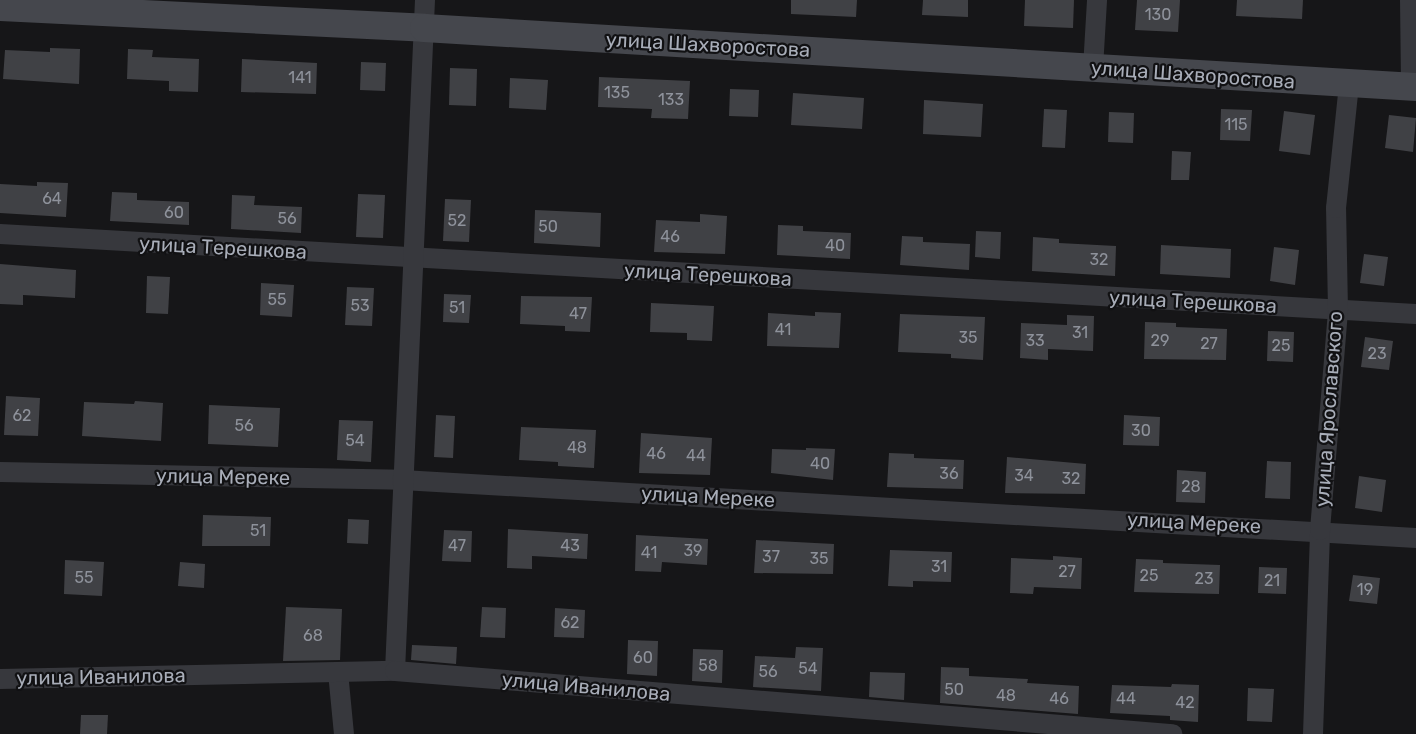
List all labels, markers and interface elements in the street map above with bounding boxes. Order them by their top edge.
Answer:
house number: 130 [1145,5,1171,25]
street label: улица Шахворостова [605,28,811,62]
street label: улица Шахворостова [1090,56,1296,94]
house number: 141 [288,68,312,88]
house number: 135 [604,83,630,103]
house number: 133 [658,90,684,110]
house number: 115 [1224,115,1248,135]
house number: 64 [42,189,62,209]
house number: 60 [164,203,184,223]
house number: 56 [277,209,297,229]
house number: 52 [448,211,466,231]
house number: 50 [538,217,558,237]
house number: 46 [660,227,680,247]
street label: улица Терешкова [138,232,308,264]
house number: 40 [825,236,845,256]
house number: 32 [1089,250,1109,270]
street label: улица Терешкова [623,259,793,291]
street label: улица Терешкова [1108,286,1278,318]
house number: 55 [267,290,287,310]
house number: 53 [350,296,370,316]
house number: 51 [449,298,465,318]
house number: 47 [569,304,587,324]
street label: улица Ярославского [1310,310,1348,508]
house number: 41 [775,320,791,340]
house number: 31 [1072,323,1088,343]
house number: 35 [958,328,978,348]
house number: 33 [1025,331,1045,351]
house number: 29 [1151,331,1169,351]
house number: 27 [1200,334,1218,354]
house number: 25 [1272,336,1290,356]
house number: 23 [1367,344,1387,364]
house number: 62 [12,406,32,426]
house number: 56 [234,416,254,436]
house number: 30 [1131,421,1151,441]
house number: 54 [345,431,365,451]
house number: 48 [567,438,587,458]
house number: 46 [646,444,666,464]
house number: 44 [686,446,706,466]
house number: 40 [810,454,830,474]
street label: улица Мереке [156,464,290,490]
house number: 36 [939,464,959,484]
house number: 34 [1014,466,1034,486]
house number: 32 [1061,469,1081,489]
house number: 28 [1181,477,1201,497]
street label: улица Мереке [640,482,776,512]
street label: улица Мереке [1126,508,1262,538]
house number: 51 [250,521,266,541]
house number: 47 [448,536,466,556]
house number: 43 [560,536,580,556]
house number: 39 [683,541,703,561]
house number: 41 [641,543,657,563]
house number: 37 [762,547,780,567]
house number: 35 [809,549,829,569]
house number: 31 [931,557,947,577]
house number: 27 [1058,562,1076,582]
house number: 25 [1140,566,1158,586]
house number: 55 [74,568,94,588]
house number: 23 [1194,569,1214,589]
house number: 21 [1264,571,1280,591]
house number: 19 [1357,580,1373,600]
house number: 62 [560,613,580,633]
house number: 68 [303,626,323,646]
house number: 60 [633,648,653,668]
house number: 58 [698,656,718,676]
house number: 54 [798,659,818,679]
house number: 56 [758,662,778,682]
street label: улица Иванилова [16,664,186,690]
street label: улица Иванилова [501,668,671,706]
house number: 50 [944,680,964,700]
house number: 48 [996,686,1016,706]
house number: 46 [1049,689,1069,709]
house number: 44 [1116,689,1136,709]
house number: 42 [1175,693,1195,713]

